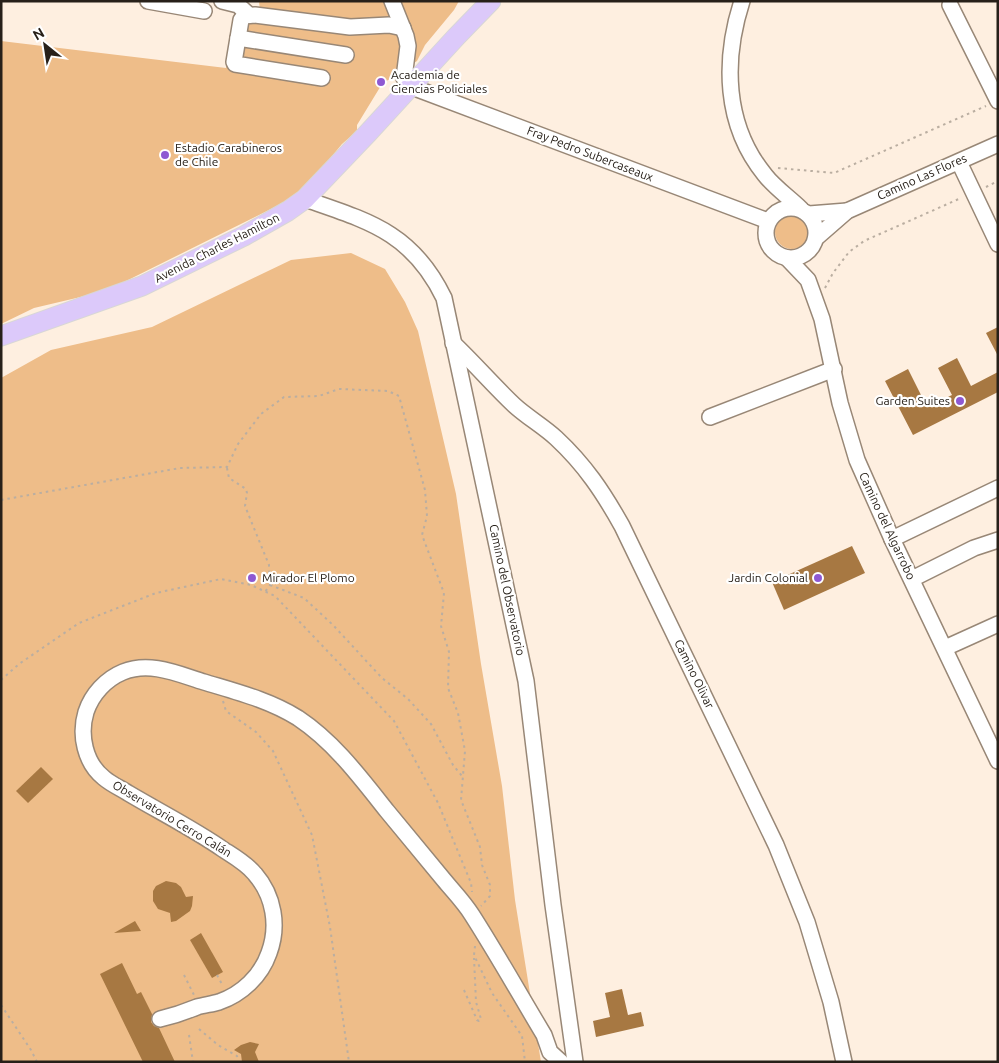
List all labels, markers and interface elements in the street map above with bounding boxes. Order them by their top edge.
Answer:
north arrow [20,20,70,70]
text: N [30,24,47,43]
place label: Academia de Ciencias Policiales [391,68,487,95]
marker: Academia de Ciencias Policiales [375,76,387,88]
street label: Fray Pedro Subercaseaux [525,123,655,184]
place label: Estadio Carabineros de Chile [175,141,282,168]
marker: Estadio Carabineros de Chile [159,149,171,161]
street label: Camino Las Flores [875,151,969,202]
street label: Avenida Charles Hamilton [152,210,281,285]
place label: Garden Suites [876,394,950,407]
marker: Garden Suites [954,395,966,407]
street label: Camino del Algarrobo [857,470,918,582]
street label: Camino del Observatorio [487,523,528,657]
place label: Mirador El Plomo [262,571,355,584]
place label: Jardin Colonial [728,571,808,584]
marker: Mirador El Plomo [246,572,258,584]
marker: Jardin Colonial [812,572,824,584]
street label: Camino Olivar [672,637,717,711]
street label: Observatorio Cerro Calán [110,778,234,859]

